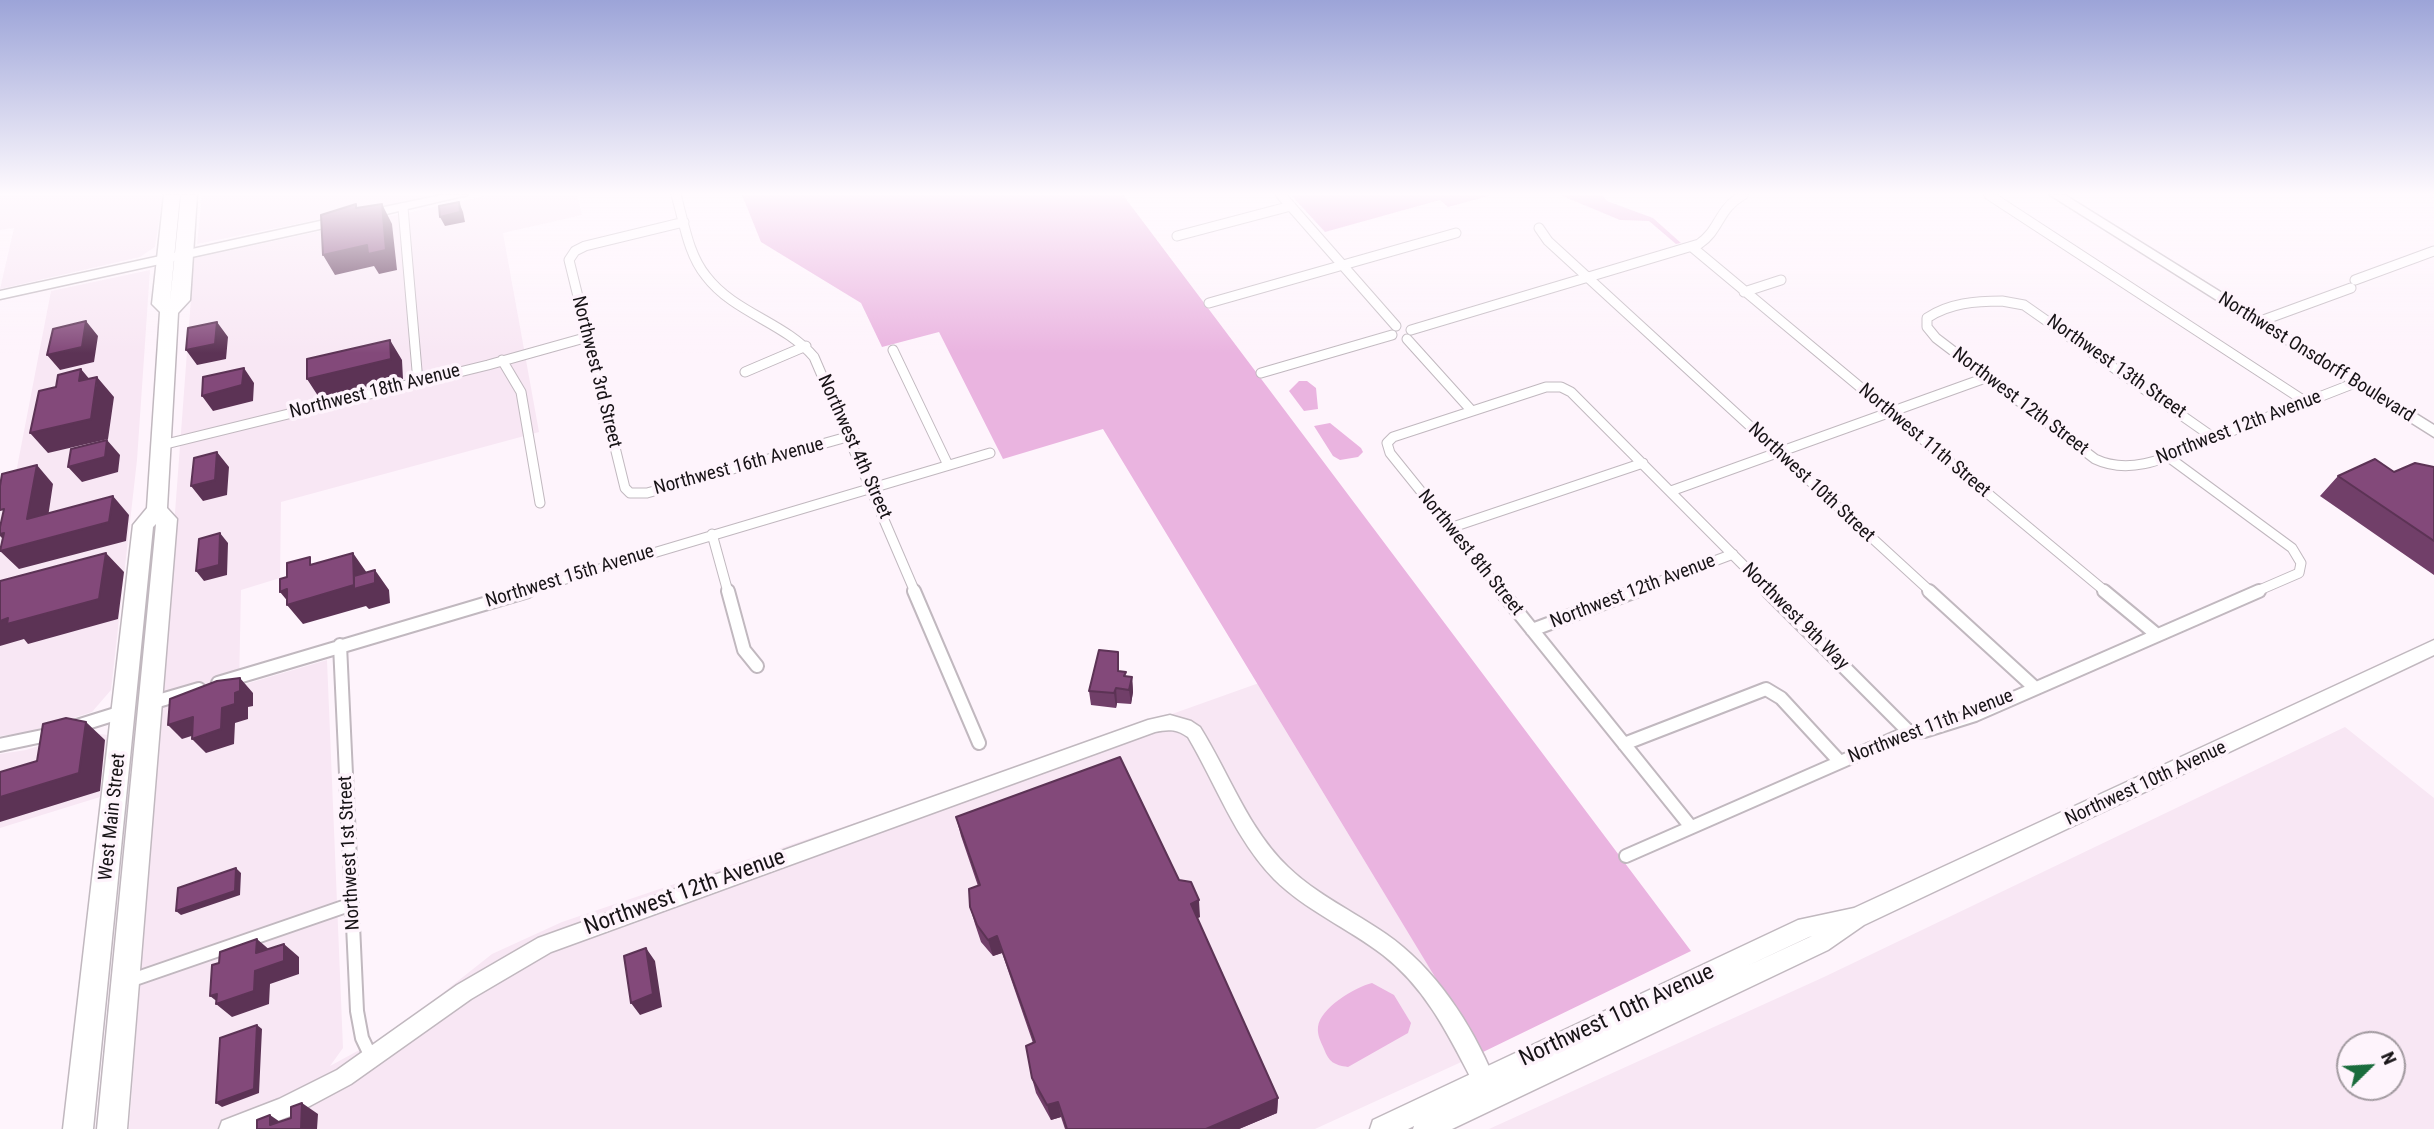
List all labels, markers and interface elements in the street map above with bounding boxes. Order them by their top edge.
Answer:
street label: Northwest Onsdorff Boulevard [2214,288,2418,428]
street label: Northwest 3rd Street [566,294,626,450]
street label: Northwest 13th Street [2042,310,2190,424]
street label: Northwest 12th Street [1947,343,2093,461]
street label: Northwest 18th Avenue [287,360,463,424]
street label: Northwest 4th Street [812,371,896,523]
street label: Northwest 11th Street [1854,379,1994,503]
street label: Northwest 12th Avenue [2153,386,2325,470]
street label: Northwest 10th Street [1743,418,1879,548]
street label: Northwest 16th Avenue [652,433,826,501]
street label: Northwest 8th Street [1412,485,1528,621]
street label: Northwest 15th Avenue [483,541,657,613]
street label: Northwest 12th Avenue [1547,550,1719,634]
street label: Northwest 9th Way [1737,559,1853,675]
street label: Northwest 11th Avenue [1845,685,2017,769]
street label: Northwest 10th Avenue [2062,737,2230,831]
street label: West Main Street [95,752,131,882]
street label: Northwest 1st Street [335,775,365,931]
street label: Northwest 12th Avenue [581,844,789,942]
street label: Northwest 10th Avenue [1515,959,1719,1073]
north arrow [2336,1031,2406,1101]
text: N [2376,1048,2402,1068]

